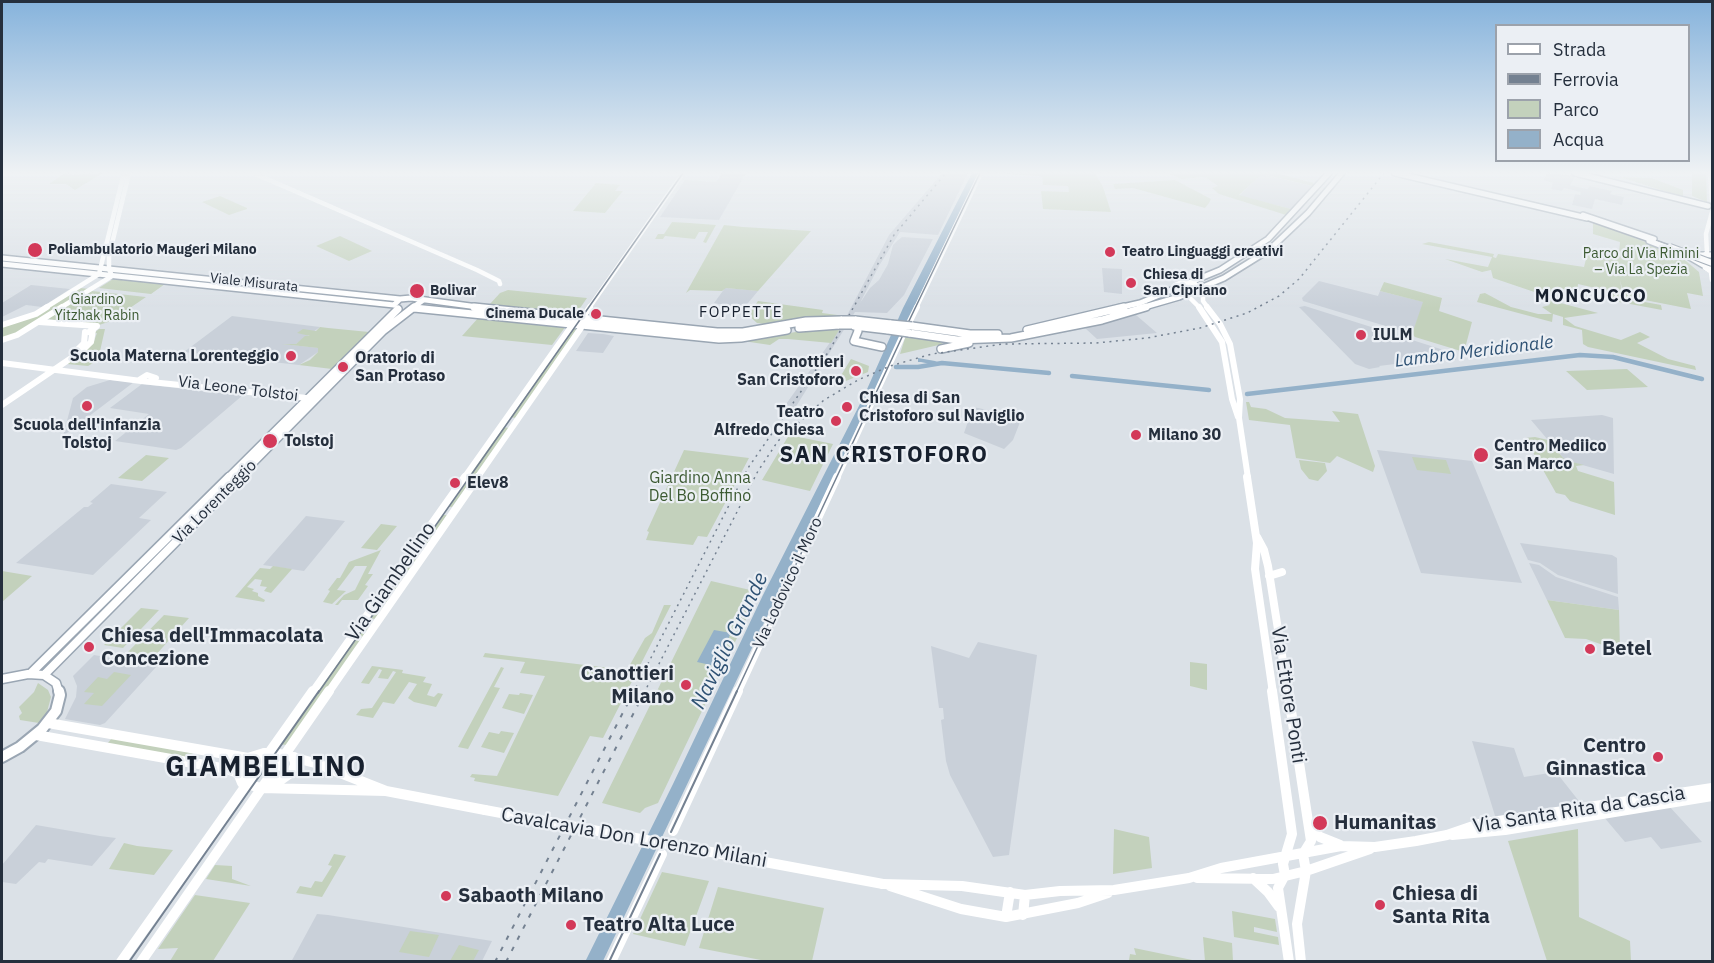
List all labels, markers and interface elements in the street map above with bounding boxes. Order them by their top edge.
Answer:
legend [1495,24,1690,162]
text: Strada [1553,38,1606,61]
text: Ferrovia [1553,68,1619,91]
text: Parco [1553,98,1599,121]
text: Acqua [1553,128,1604,151]
marker: Poliambulatorio Maugeri Milano [26,241,44,259]
place label: Poliambulatorio Maugeri Milano [48,242,257,258]
place label: Teatro Linguaggi creativi [1122,244,1283,260]
marker: Teatro Linguaggi creativi [1103,245,1117,259]
park label: Parco di Via Rimini – Via La Spezia [1583,246,1699,278]
place label: Chiesa di San Cipriano [1143,267,1227,300]
street label: Viale Misurata [209,270,299,296]
marker: Chiesa di San Cipriano [1124,276,1138,290]
marker: Bolivar [408,282,426,300]
place label: Bolivar [430,283,477,299]
district label: MONCUCCO [1535,286,1647,308]
park label: Giardino Yitzhak Rabin [55,292,139,324]
district label: FOPPETTE [699,304,783,322]
place label: Cinema Ducale [485,306,584,322]
marker: Cinema Ducale [589,307,603,321]
place label: IULM [1373,325,1413,345]
marker: IULM [1354,328,1368,342]
water label: Lambro Meridionale [1394,332,1554,372]
place label: Scuola Materna Lorenteggio [70,346,279,366]
place label: Oratorio di San Protaso [355,348,445,386]
marker: Scuola Materna Lorenteggio [284,349,298,363]
place label: Canottieri San Cristoforo [737,352,844,390]
marker: Oratorio di San Protaso [336,360,350,374]
marker: Canottieri San Cristoforo [849,364,863,378]
street label: Via Leone Tolstoi [177,372,299,406]
place label: Chiesa di San Cristoforo sul Naviglio [859,388,1025,426]
marker: Scuola dell'infanzia Tolstoj [80,399,94,413]
marker: Chiesa di San Cristoforo sul Naviglio [840,400,854,414]
place label: Teatro Alfredo Chiesa [714,402,824,440]
marker: Teatro Alfredo Chiesa [829,414,843,428]
place label: Scuola dell'infanzia Tolstoj [13,415,161,453]
place label: Milano 30 [1148,425,1221,445]
marker: Milano 30 [1129,428,1143,442]
place label: Tolstoj [284,431,334,451]
marker: Tolstoj [261,432,279,450]
place label: Centro Mediico San Marco [1494,436,1606,474]
district label: SAN CRISTOFORO [779,443,989,469]
marker: Centro Mediico San Marco [1472,446,1490,464]
street label: Via Lorenteggio [169,456,261,548]
park label: Giardino Anna Del Bo Boffino [649,468,751,506]
place label: Elev8 [467,473,509,493]
marker: Elev8 [448,476,462,490]
street label: Via Lodovico il Moro [749,514,827,652]
street label: Via Giambellino [341,518,441,646]
water label: Naviglio Grande [686,569,774,713]
place label: Chiesa dell'Immacolata Concezione [101,624,323,671]
street label: Via Ettore Ponti [1265,625,1311,765]
place label: Betel [1602,637,1651,661]
marker: Chiesa dell'Immacolata Concezione [82,640,96,654]
marker: Betel [1583,642,1597,656]
place label: Canottieri Milano [581,662,674,709]
marker: Canottieri Milano [679,678,693,692]
place label: Centro Ginnastica [1546,734,1646,781]
marker: Centro Ginnastica [1651,750,1665,764]
district label: GIAMBELLINO [165,752,367,784]
street label: Via Santa Rita da Cascia [1471,781,1687,839]
street label: Cavalcavia Don Lorenzo Milani [499,803,769,873]
place label: Humanitas [1334,811,1436,835]
marker: Humanitas [1311,814,1329,832]
place label: Chiesa di Santa Rita [1392,882,1490,929]
place label: Sabaoth Milano [458,884,604,908]
marker: Sabaoth Milano [439,889,453,903]
marker: Chiesa di Santa Rita [1373,898,1387,912]
place label: Teatro Alta Luce [583,913,735,937]
marker: Teatro Alta Luce [564,918,578,932]

